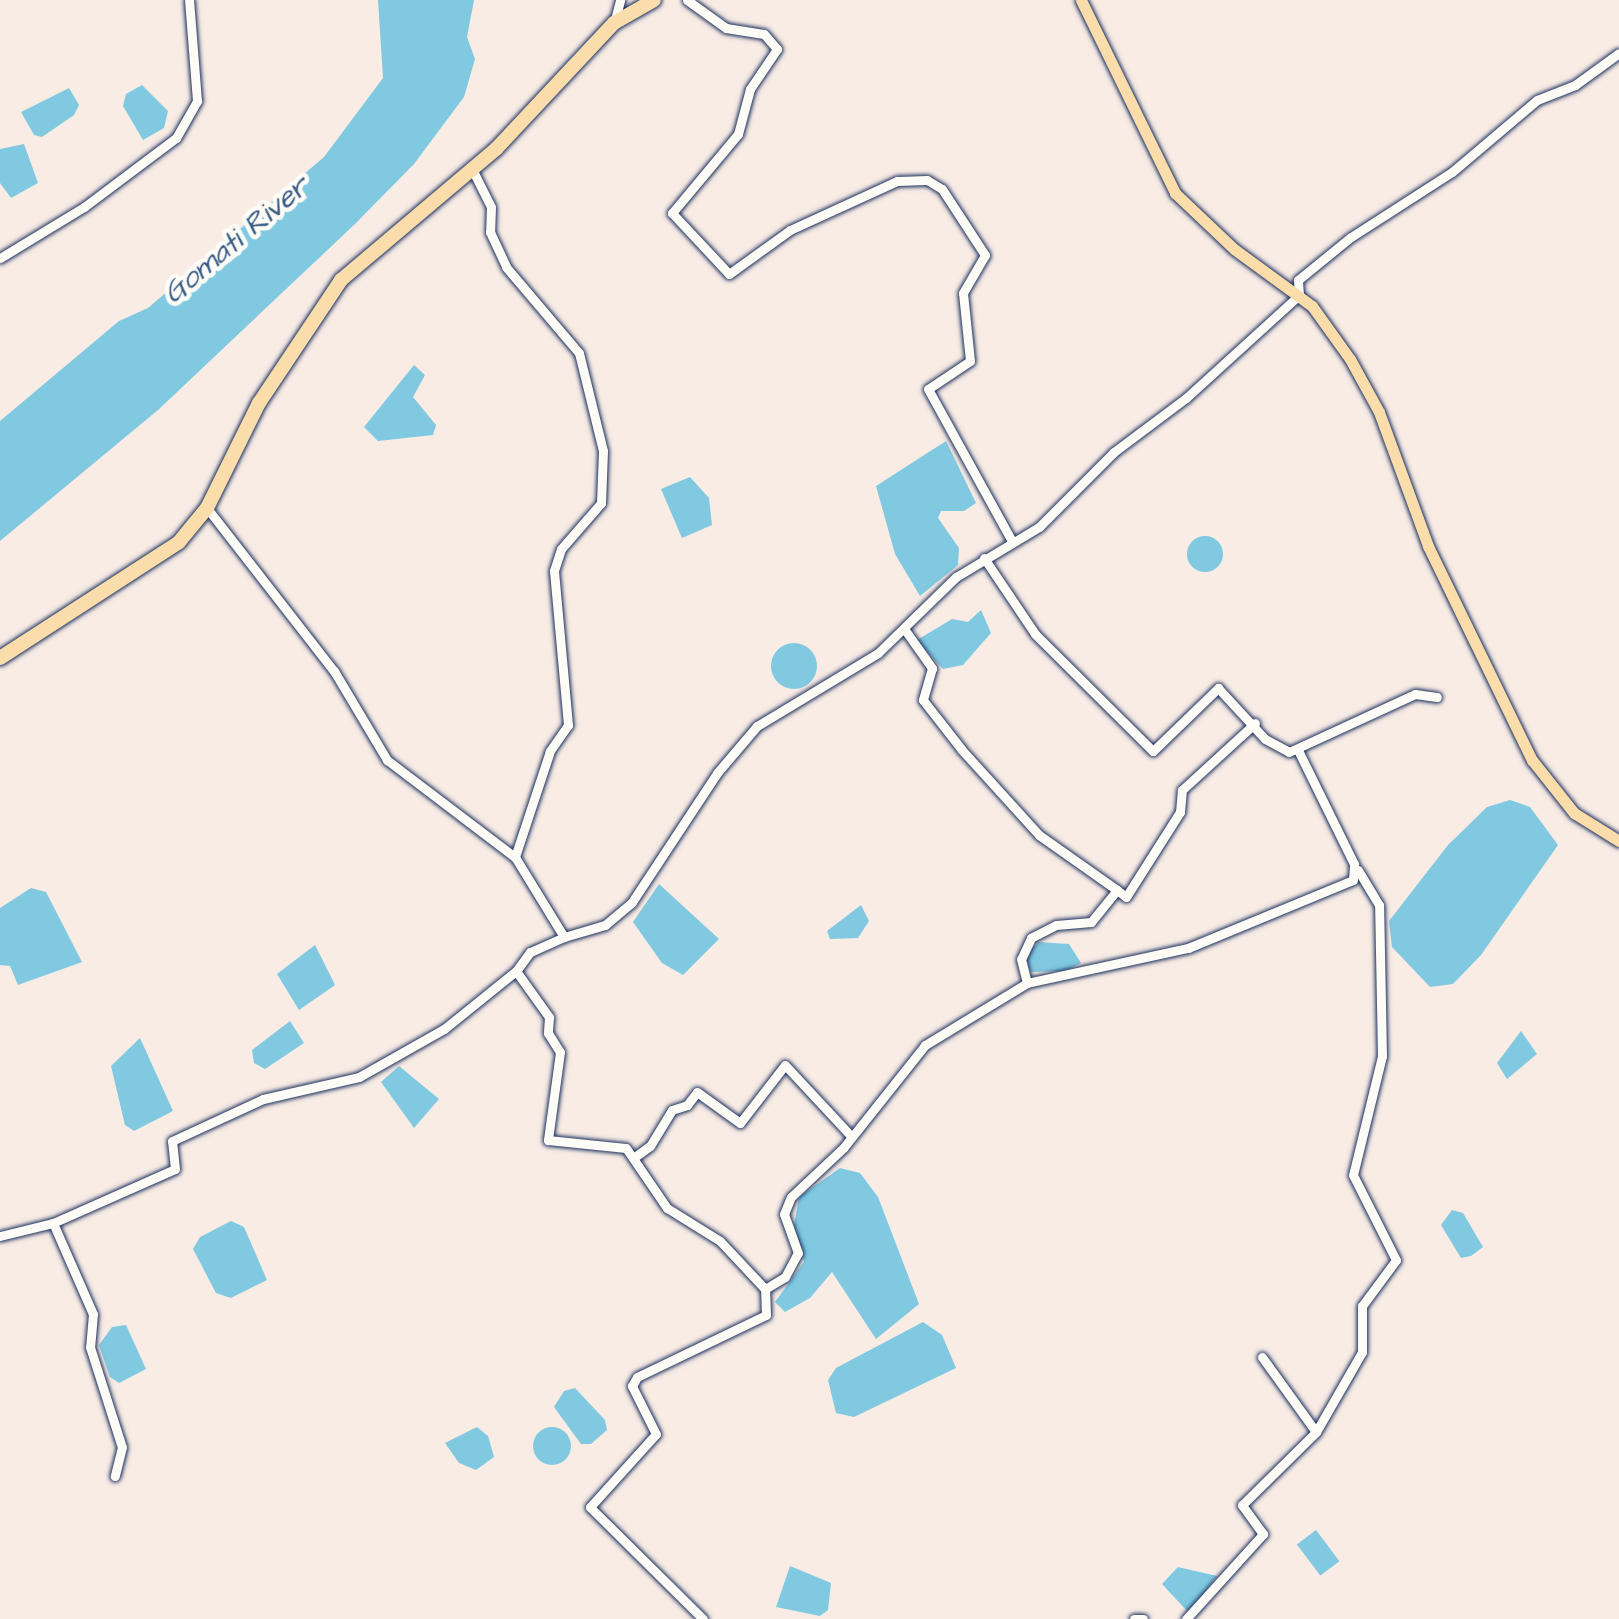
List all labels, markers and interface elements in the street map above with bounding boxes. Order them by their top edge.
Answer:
water label: Gomati River [156,169,316,311]

